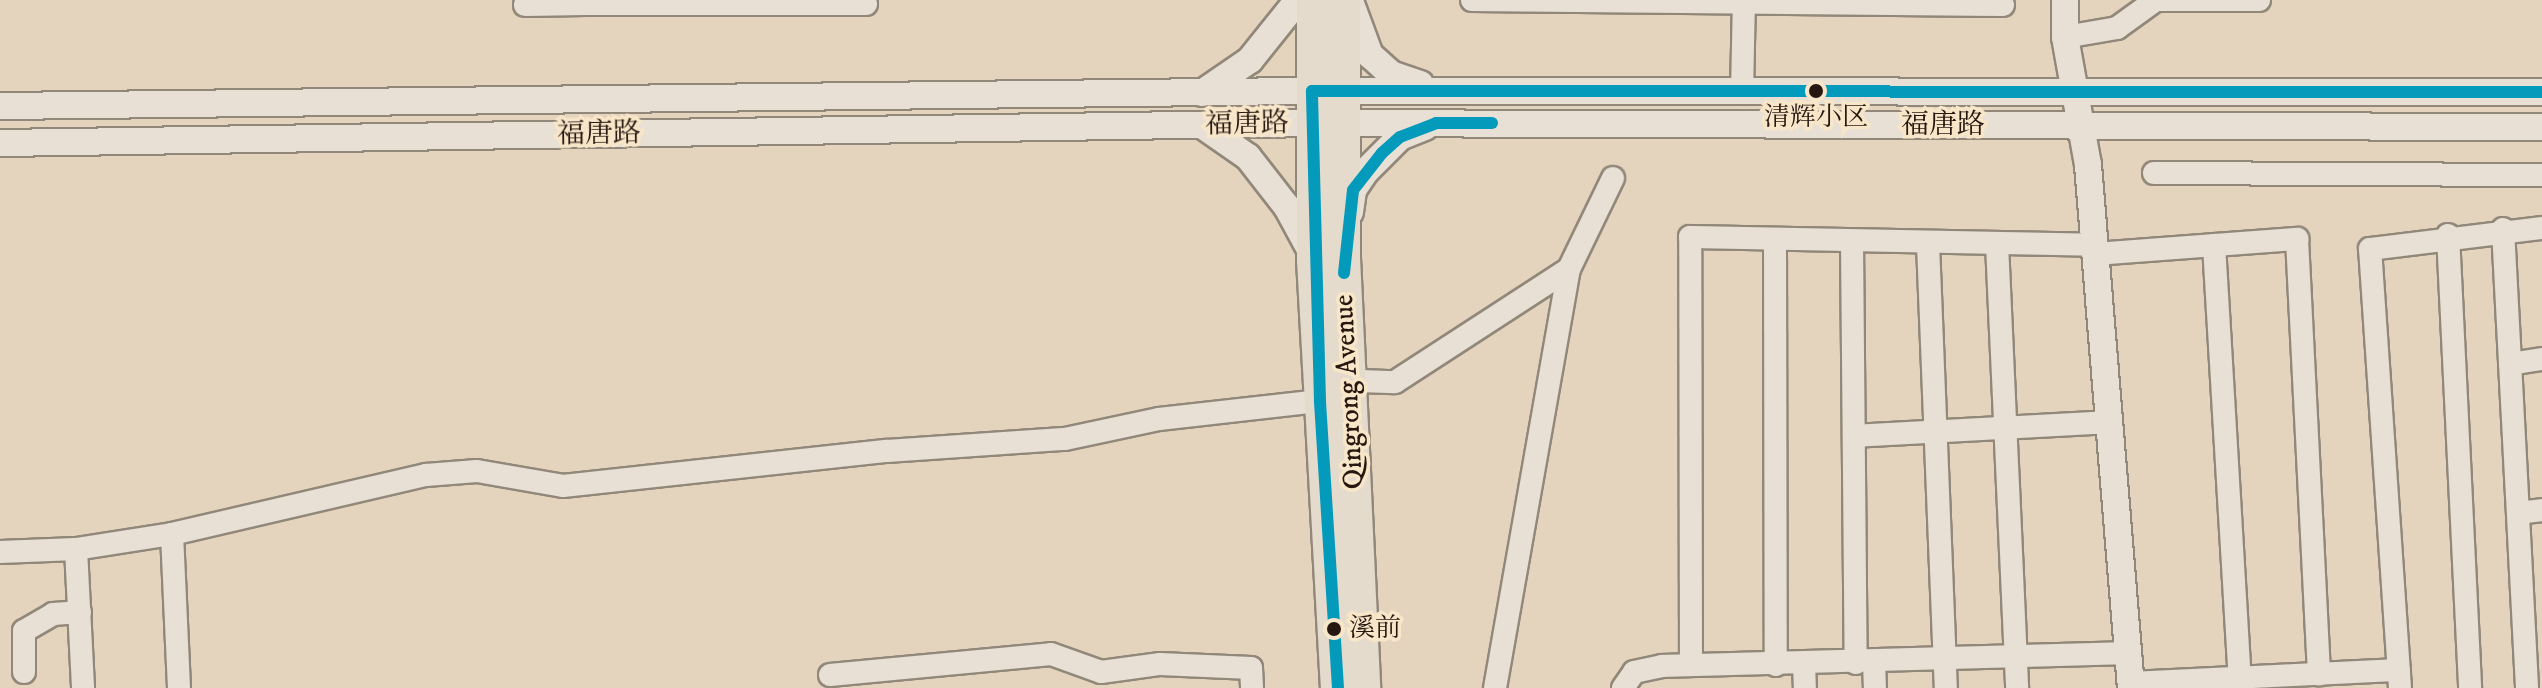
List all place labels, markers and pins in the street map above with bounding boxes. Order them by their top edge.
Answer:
marker: 清辉小区 [1808,83,1824,99]
place label: 清辉小区 [1764,102,1868,134]
place label: 溪前 [1349,613,1401,645]
marker: 溪前 [1326,621,1342,637]

